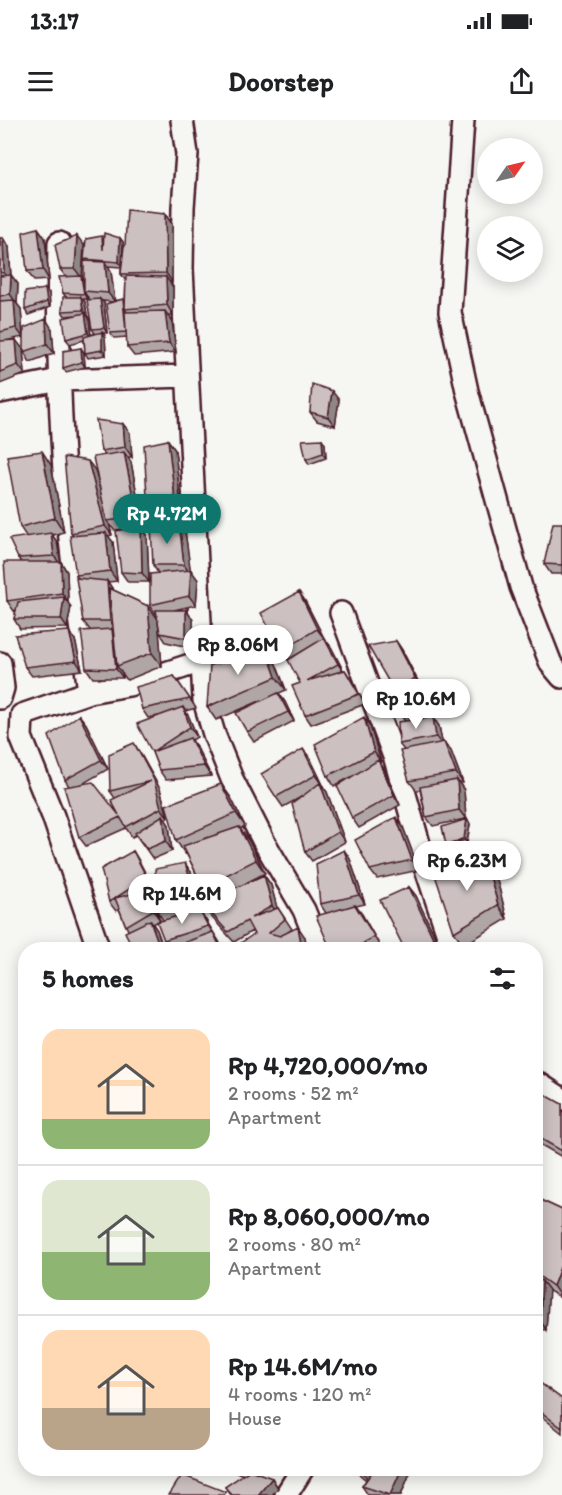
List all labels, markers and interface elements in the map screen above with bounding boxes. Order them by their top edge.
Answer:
text: 13:17 [30,8,79,35]
icon: menu [24,65,57,98]
text: Doorstep [228,65,334,98]
icon: share [505,65,538,98]
north arrow [477,138,543,204]
map controls [477,138,543,282]
button: layers [477,216,543,282]
pin: Rp 4.72M [105,494,229,545]
text: Rp 4.72M [127,501,207,525]
pin: Rp 8.06M [176,625,300,676]
text: Rp 8.06M [197,632,279,656]
pin: Rp 10.6M [354,679,478,730]
text: Rp 10.6M [376,686,456,710]
pin: Rp 6.23M [405,841,529,892]
text: Rp 6.23M [427,848,507,872]
pin: Rp 14.6M [120,874,244,925]
text: Rp 14.6M [142,881,222,905]
text: 5 homes [42,962,134,994]
icon: filters [486,962,519,995]
text: Rp 4,720,000/mo [228,1049,428,1081]
icon: home [90,1053,162,1125]
text: 2 rooms · 52 m² [228,1081,359,1105]
text: Apartment [228,1105,321,1129]
text: Rp 8,060,000/mo [228,1200,430,1232]
icon: home [90,1204,162,1276]
text: 2 rooms · 80 m² [228,1232,361,1256]
text: Apartment [228,1256,321,1280]
text: Rp 14.6M/mo [228,1350,378,1382]
icon: home [90,1354,162,1426]
text: 4 rooms · 120 m² [228,1382,371,1406]
text: House [228,1406,282,1430]

